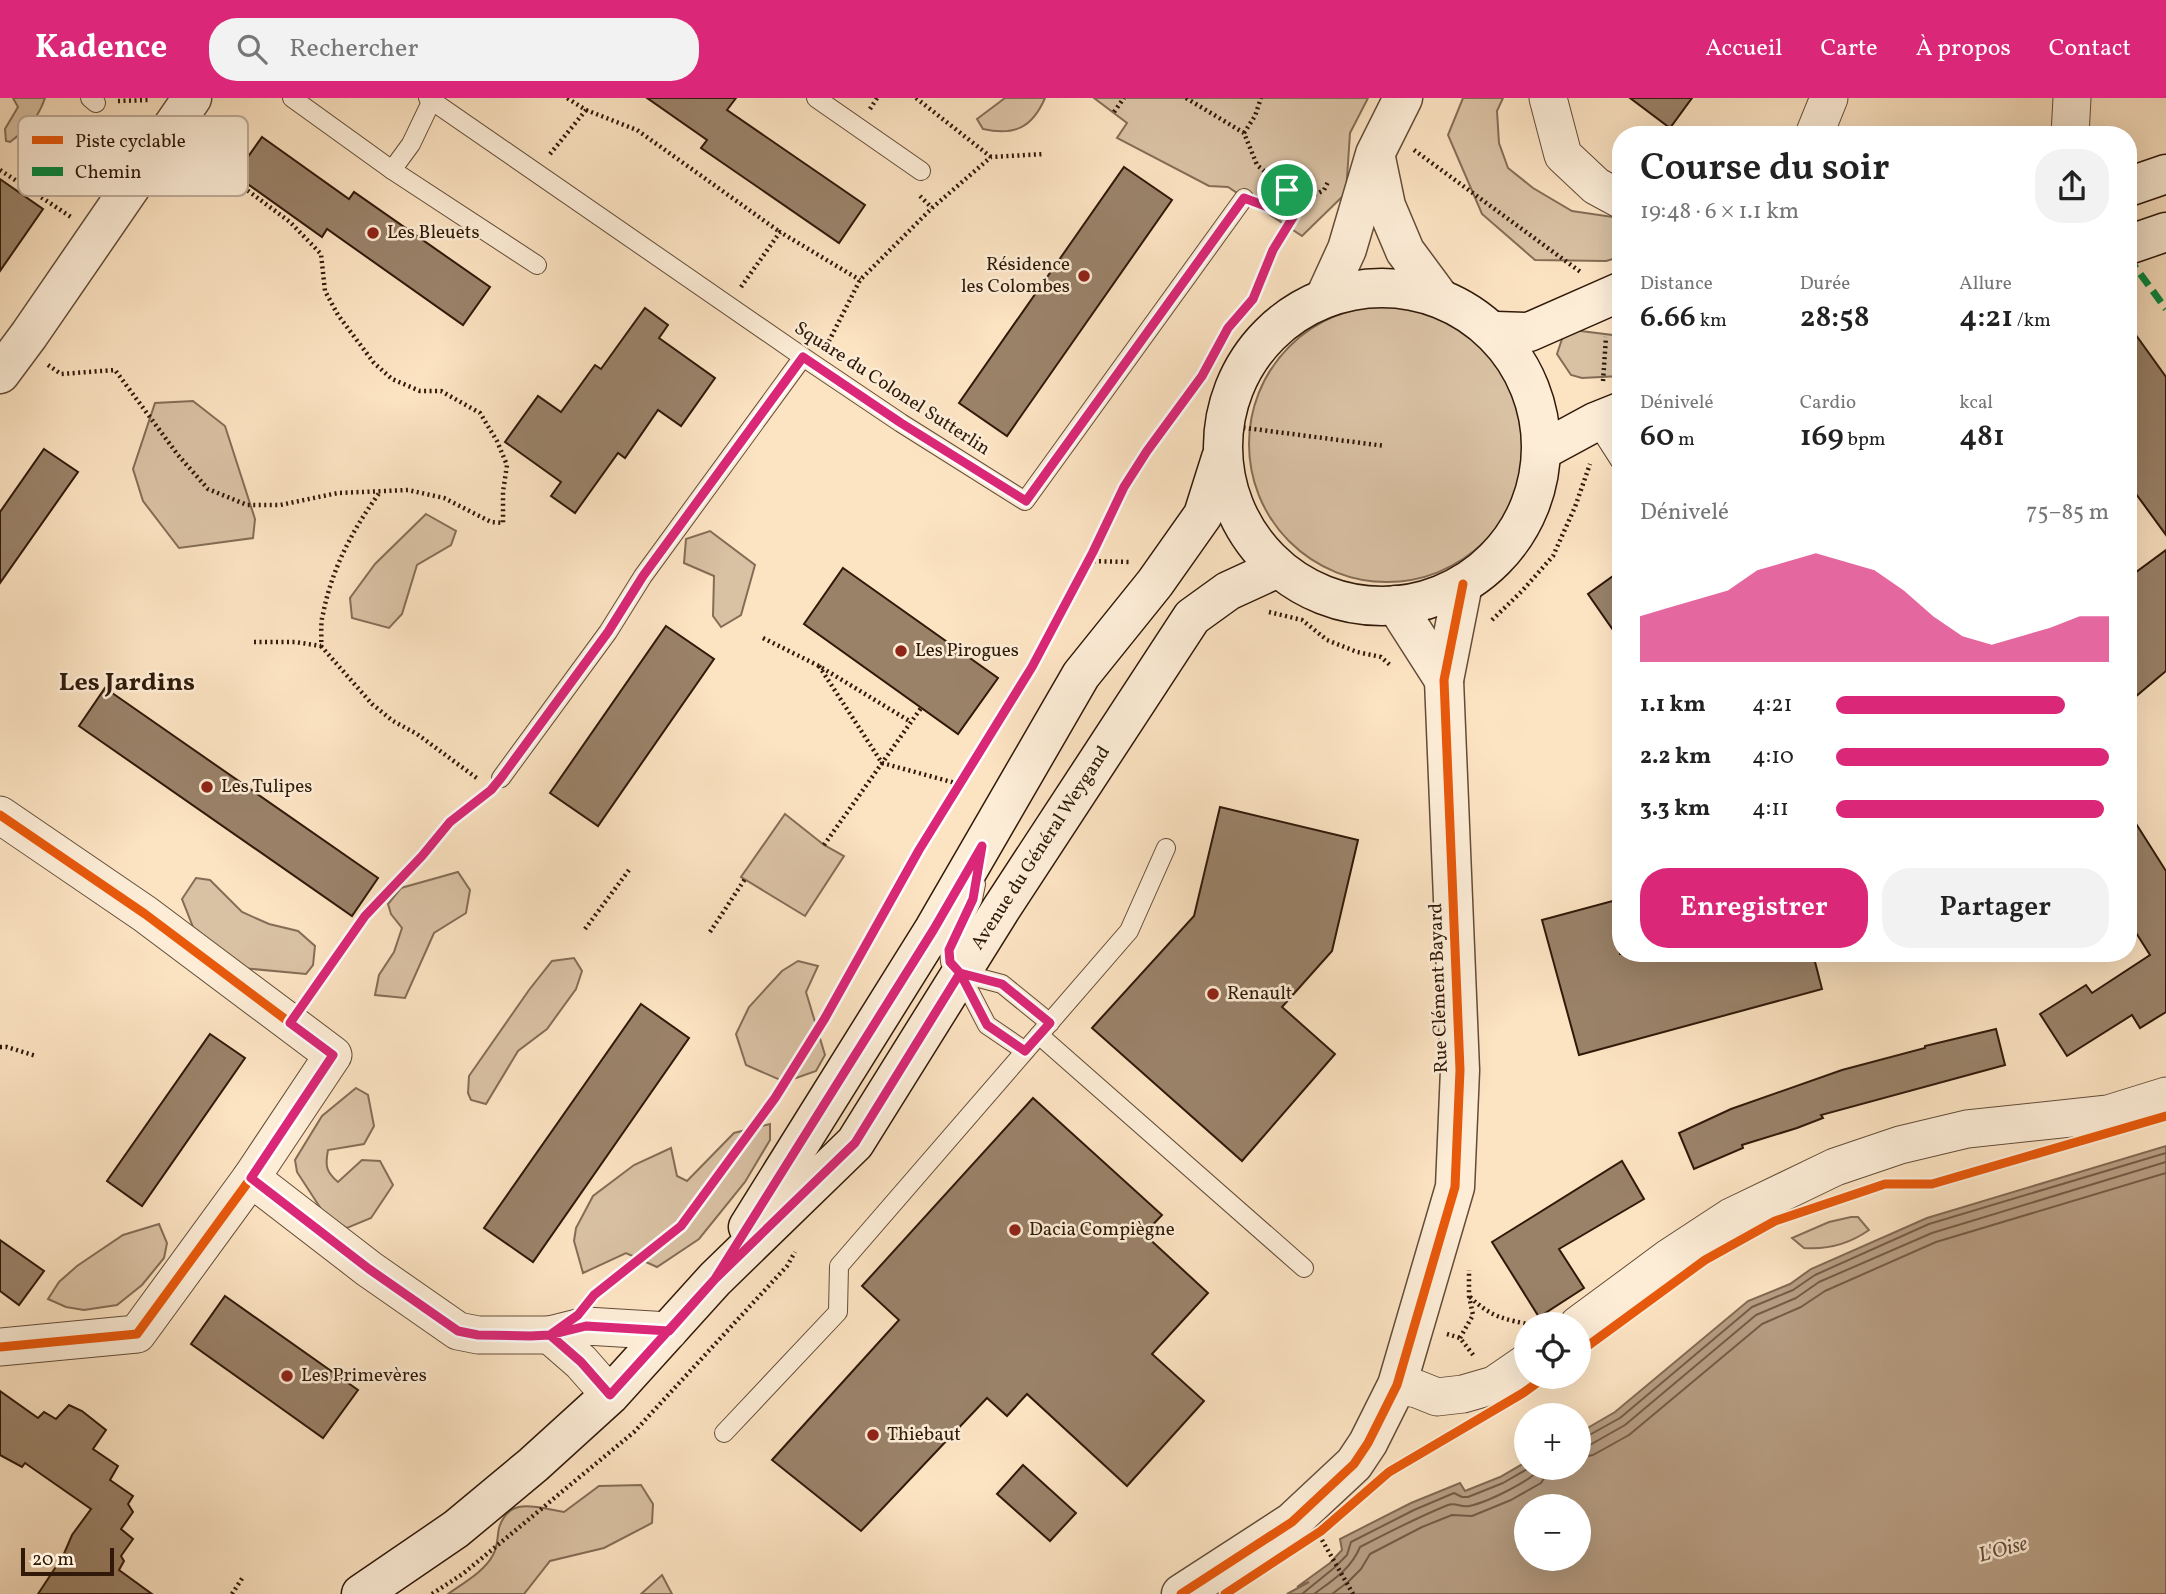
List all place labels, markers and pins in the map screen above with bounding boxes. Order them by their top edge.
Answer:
pin [1257,160,1317,220]
place label: Les Bleuets [387,220,480,246]
marker: Les Bleuets [365,225,381,241]
place label: Résidence les Colombes [961,252,1070,300]
marker: Résidence les Colombes [1076,268,1092,284]
place label: Les Pirogues [915,638,1019,664]
marker: Les Pirogues [893,643,909,659]
place label: Les Tulipes [221,774,312,800]
marker: Les Tulipes [199,779,215,795]
place label: Renault [1227,981,1293,1007]
marker: Renault [1205,986,1221,1002]
place label: Dacia Compiègne [1029,1217,1175,1243]
marker: Dacia Compiègne [1007,1222,1023,1238]
place label: Les Primevères [301,1363,427,1389]
marker: Les Primevères [279,1368,295,1384]
place label: Thiebaut [887,1422,961,1448]
marker: Thiebaut [865,1427,881,1443]

